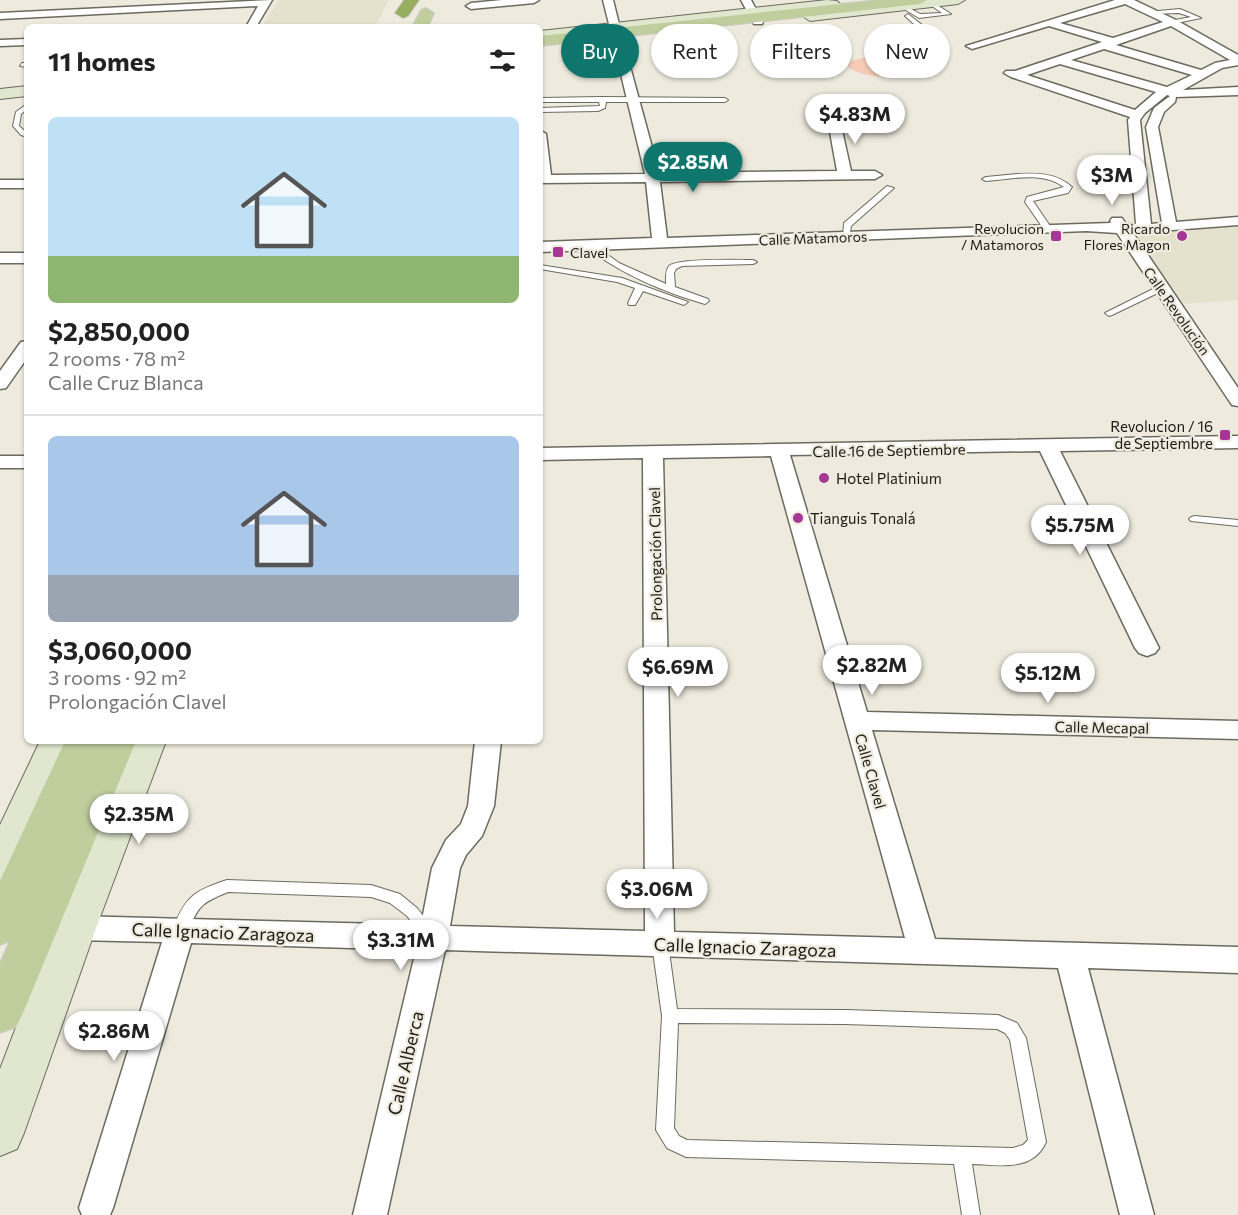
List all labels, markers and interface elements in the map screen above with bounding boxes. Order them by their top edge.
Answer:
chip: Buy [561,24,639,78]
chip: Rent [651,24,738,78]
chip: Filters [750,24,852,78]
chip: New [864,24,950,78]
icon: filters [486,44,519,77]
text: 11 homes [48,45,156,76]
pin: $4.83M [806,94,904,145]
text: $4.83M [819,101,891,125]
pin: $2.85M [644,142,742,193]
text: $2.85M [657,149,729,173]
pin: $3M [1083,155,1141,206]
icon: home [230,156,338,264]
text: $3M [1091,162,1133,186]
place label: Revolucion / Matamoros [961,220,1044,253]
place label: Ricardo Flores Magon [1084,220,1170,253]
street label: Calle Matamoros [759,228,867,248]
marker: Revolucion / Matamoros [1049,229,1063,243]
marker: Ricardo Flores Magon [1175,229,1189,243]
place label: Clavel [570,244,608,261]
marker: Clavel [551,245,565,259]
street label: Calle Revolución [1140,264,1214,358]
text: $2,850,000 [48,315,190,346]
text: 2 rooms · 78 m² [48,346,185,370]
text: Calle Cruz Blanca [48,370,204,394]
place label: Revolucion / 16 de Septiembre [1110,417,1213,452]
marker: Revolucion / 16 de Septiembre [1218,428,1232,442]
street label: Calle 16 de Septiembre [812,440,966,460]
place label: Hotel Platinium [836,469,942,487]
marker: Hotel Platinium [817,471,831,485]
icon: home [230,475,338,583]
street label: Prolongación Clavel [645,487,665,621]
pin: $5.75M [1031,505,1129,556]
place label: Tianguis Tonalá [810,509,915,527]
marker: Tianguis Tonalá [791,511,805,525]
text: $5.75M [1045,512,1115,536]
text: $3,060,000 [48,634,192,665]
pin: $2.82M [823,645,921,696]
pin: $6.69M [629,647,727,698]
text: $2.82M [837,652,907,676]
pin: $5.12M [999,653,1097,704]
text: $6.69M [642,654,714,678]
text: $5.12M [1015,660,1081,684]
text: 3 rooms · 92 m² [48,665,186,689]
text: Prolongación Clavel [48,689,227,713]
street label: Calle Mecapal [1055,717,1149,737]
street label: Calle Clavel [852,731,890,811]
pin: $2.35M [90,794,188,845]
text: $2.35M [104,801,174,825]
pin: $3.06M [608,869,706,920]
text: $3.06M [621,876,693,900]
street label: Calle Ignacio Zaragoza [131,918,315,946]
pin: $3.31M [352,920,450,971]
text: $3.31M [367,927,435,951]
street label: Calle Ignacio Zaragoza [653,933,837,961]
street label: Calle Alberca [382,1009,428,1117]
pin: $2.86M [65,1011,163,1062]
text: $2.86M [78,1018,150,1042]

